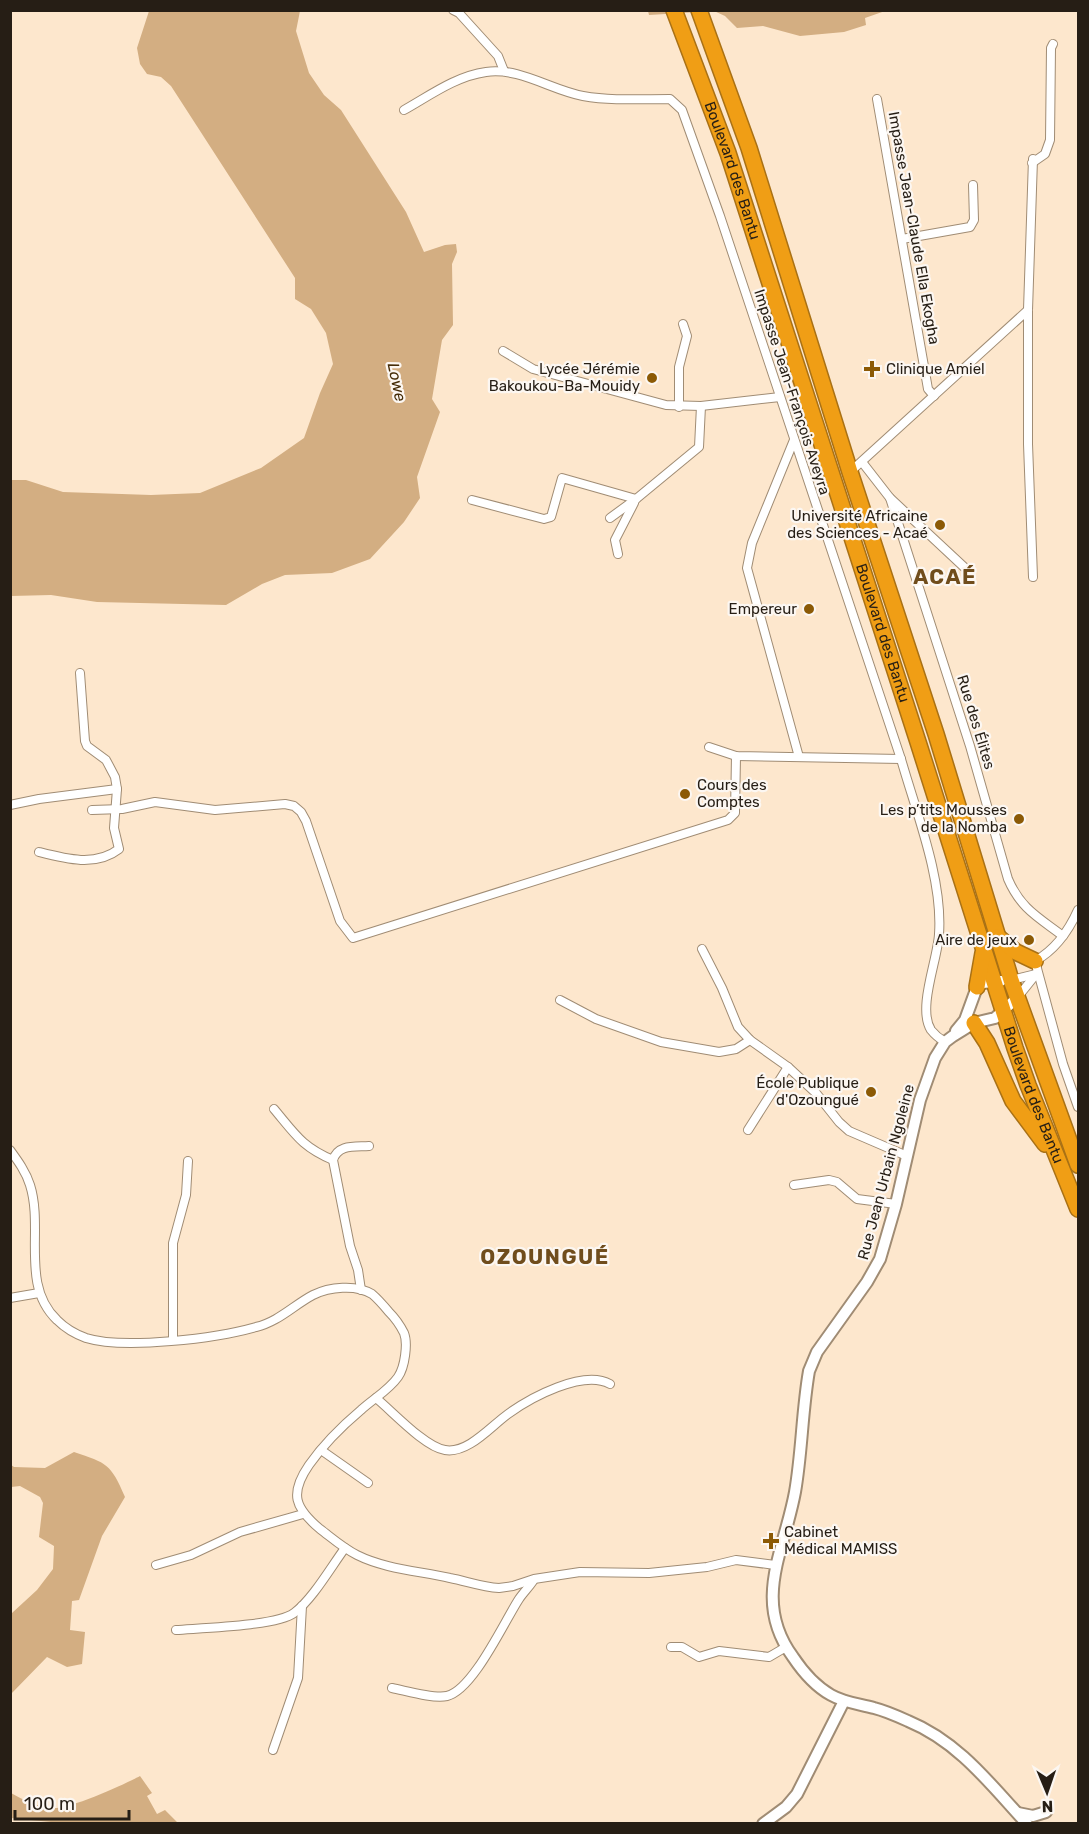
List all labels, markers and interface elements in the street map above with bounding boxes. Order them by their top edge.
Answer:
street label: Boulevard des Bantu [700,99,764,242]
street label: Impasse Jean-Claude Ella Ekogha [885,110,943,346]
street label: Impasse Jean-François Aveyra [750,287,834,497]
place label: Lycée Jérémie Bakoukou-Ba-Mouidy [489,360,640,395]
marker: Clinique Amiel [863,360,881,378]
place label: Clinique Amiel [886,360,985,378]
water label: Lowe [384,361,410,403]
marker: Lycée Jérémie Bakoukou-Ba-Mouidy [645,371,659,385]
place label: Université Africaine des Sciences - Acaé [787,507,928,542]
marker: Université Africaine des Sciences - Acaé [933,518,947,532]
street label: Boulevard des Bantu [852,561,914,704]
district label: ACAÉ [913,564,977,589]
place label: Empereur [729,600,797,618]
marker: Empereur [802,602,816,616]
street label: Rue des Élites [953,673,999,772]
place label: Cours des Comptes [697,776,767,811]
marker: Cours des Comptes [678,787,692,801]
place label: Les p’tits Mousses de la Nomba [880,801,1007,836]
marker: Les p’tits Mousses de la Nomba [1012,812,1026,826]
place label: Aire de jeux [935,931,1017,949]
marker: Aire de jeux [1022,933,1036,947]
street label: Boulevard des Bantu [1000,1024,1068,1166]
place label: École Publique d'Ozoungué [756,1074,859,1109]
street label: Rue Jean Urbain Ngoleine [854,1082,918,1262]
marker: École Publique d'Ozoungué [864,1085,878,1099]
district label: OZOUNGUÉ [480,1244,610,1269]
place label: Cabinet Médical MAMISS [784,1523,897,1558]
marker: Cabinet Médical MAMISS [762,1532,780,1550]
north arrow [1017,1762,1077,1822]
scale bar [15,1783,129,1821]
text: 100 m [24,1793,75,1815]
text: N [1041,1797,1054,1816]

